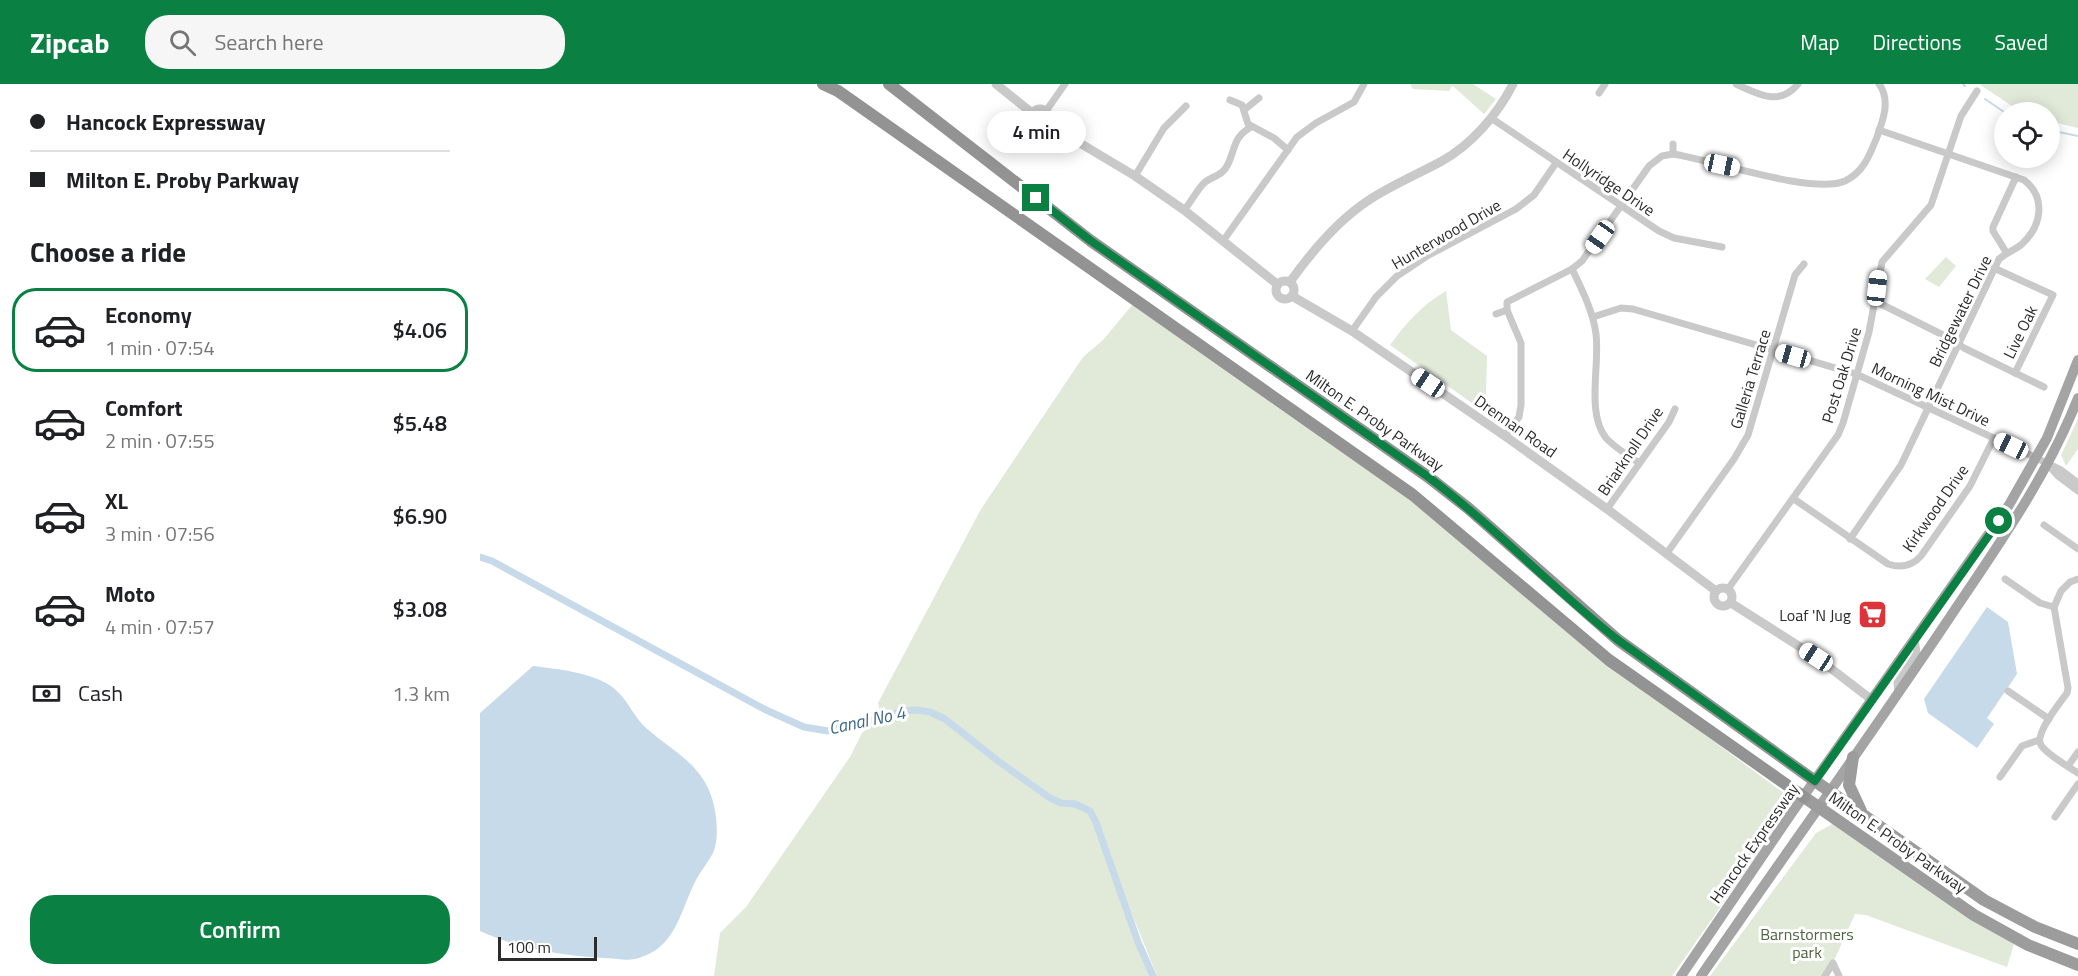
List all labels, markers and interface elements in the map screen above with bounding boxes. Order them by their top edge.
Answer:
search box [145,15,565,69]
text: Zipcab [30,21,109,64]
text: Search here [214,25,324,59]
icon: search [166,26,199,59]
text: Map [1800,26,1840,58]
text: Directions [1873,26,1962,58]
text: Saved [1995,26,2048,58]
map controls [1994,102,2060,168]
button: locate [1994,102,2060,168]
text: Hancock Expressway [66,105,266,139]
callout: 4 min [986,111,1086,153]
text: 4 min [1012,116,1061,147]
street label: Hollyridge Drive [1558,142,1660,222]
car [1703,152,1741,178]
text: Milton E. Proby Parkway [66,163,299,197]
route end [1022,184,1049,211]
street label: Hunterwood Drive [1387,193,1505,275]
car [1582,217,1618,257]
text: Choose a ride [30,231,186,272]
street label: Bridgewater Drive [1923,251,1997,371]
car [1866,269,1888,307]
text: Economy [105,298,192,332]
street label: Live Oak [1997,301,2043,363]
icon: car [33,303,87,357]
text: $4.06 [392,313,447,347]
street label: Post Oak Drive [1815,324,1867,426]
street label: Galleria Terrace [1723,326,1777,432]
text: 1 min · 07:54 [105,332,215,363]
car [1773,342,1813,370]
street label: Morning Mist Drive [1868,356,1994,432]
street label: Milton E. Proby Parkway [1301,363,1449,477]
car [1408,365,1448,401]
street label: Drennan Road [1470,389,1562,463]
text: Comfort [105,391,183,425]
icon: car [33,396,87,450]
street label: Briarknoll Drive [1591,402,1669,500]
text: $5.48 [392,406,447,440]
text: 2 min · 07:55 [105,425,215,456]
car [1991,430,2031,462]
street label: Kirkwood Drive [1896,459,1974,557]
text: XL [105,484,128,518]
icon: car [33,489,87,543]
text: $6.90 [392,499,447,533]
route start [1985,507,2012,534]
text: 3 min · 07:56 [105,518,215,549]
text: Moto [105,577,155,611]
icon: car [33,582,87,636]
text: $3.08 [392,592,447,626]
supermarket icon: Loaf 'N Jug [1856,599,1888,631]
place label: Loaf 'N Jug [1779,603,1851,627]
text: 4 min · 07:57 [105,611,215,642]
car [1796,640,1836,674]
text: Cash [78,676,123,710]
icon: cash [30,677,63,710]
text: 1.3 km [393,678,450,709]
water label: Canal No 4 [826,699,909,741]
street label: Hancock Expressway [1704,778,1805,908]
street label: Milton E. Proby Parkway [1824,785,1972,899]
button: Confirm [30,895,450,964]
park label: Barnstormers park [1760,922,1854,964]
scale bar [498,934,597,962]
text: 100 m [507,935,551,959]

